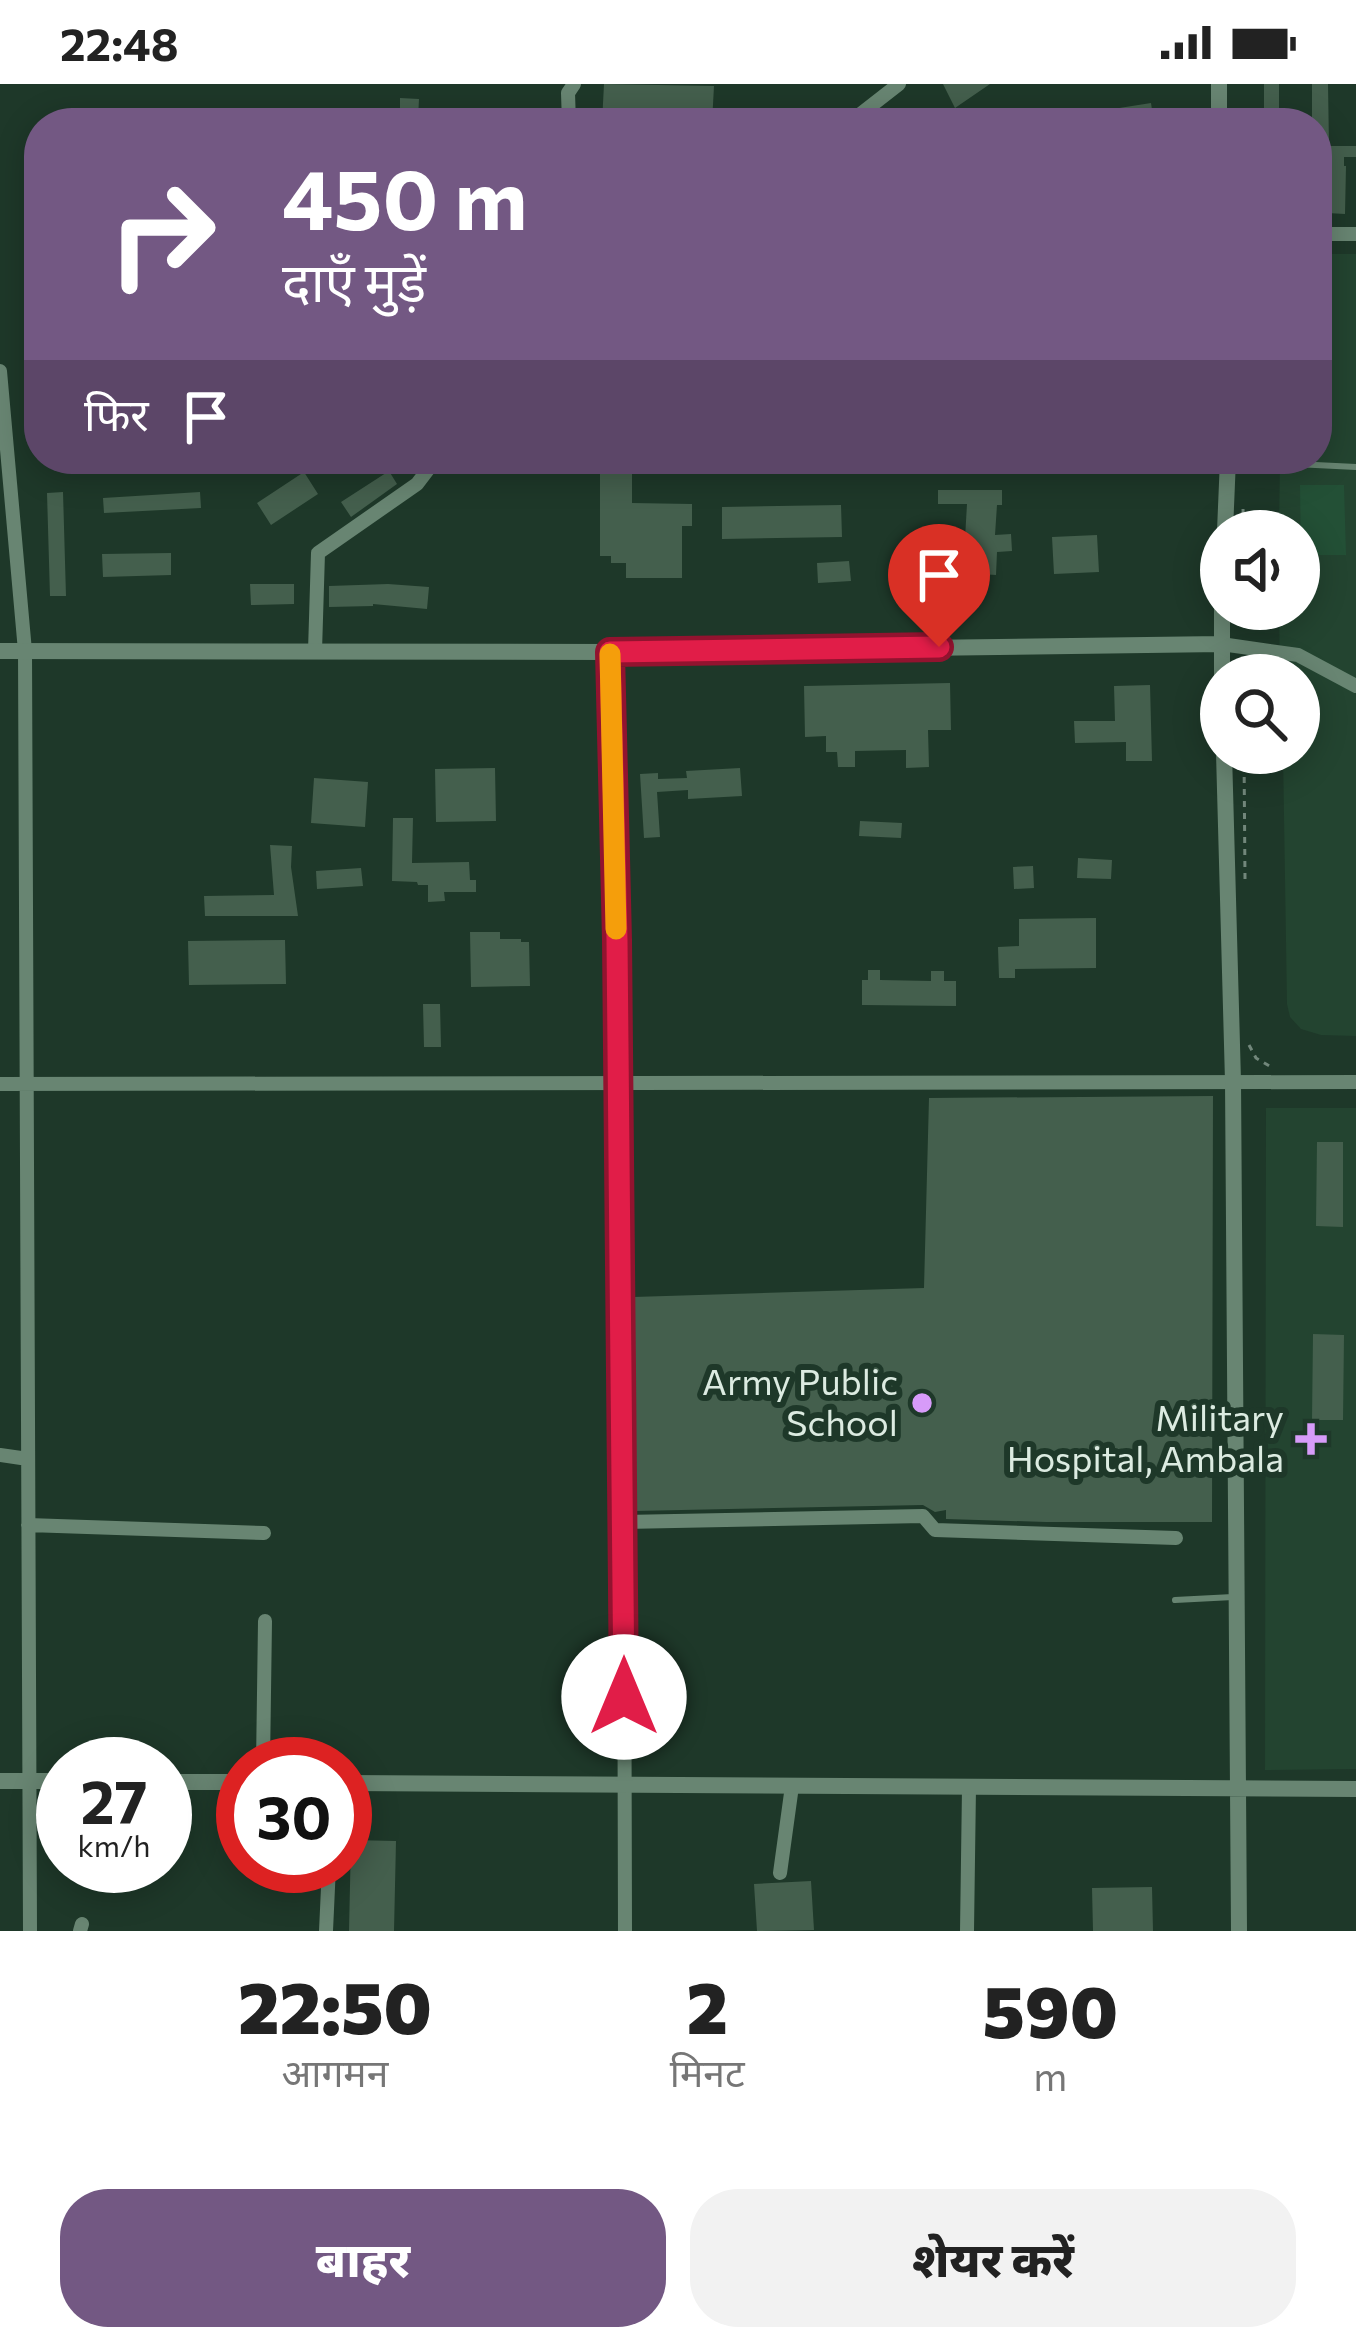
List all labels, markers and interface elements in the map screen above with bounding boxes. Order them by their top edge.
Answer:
text: 22:48 [60,15,179,70]
text: 450 m [282,145,528,247]
icon: right [84,156,240,312]
text: दाएँ मुड़ें [282,247,426,313]
icon: arrive [173,384,239,450]
text: फिर [84,385,149,440]
map controls [1200,510,1320,774]
button: sound [1200,510,1320,630]
pin [888,524,990,647]
icon: arrive [906,542,972,608]
button: search [1200,654,1320,774]
place label: Army Public School [702,1358,898,1443]
marker: Army Public School [909,1390,935,1416]
place label: Military Hospital, Ambala [1007,1394,1284,1479]
marker: Military Hospital, Ambala [1295,1423,1327,1455]
position arrow [561,1634,687,1760]
speed limit sign: 30 [216,1737,372,1893]
text: 27 [81,1763,147,1836]
text: km/h [78,1826,150,1863]
text: 22:50 [238,1961,432,2049]
text: 2 [686,1961,728,2049]
text: 590 [983,1965,1118,2053]
text: आगमन [282,2047,388,2095]
text: मिनट [670,2047,745,2095]
text: m [1033,2051,1067,2099]
button: बाहर [60,2189,666,2327]
button: शेयर करें [690,2189,1296,2327]

